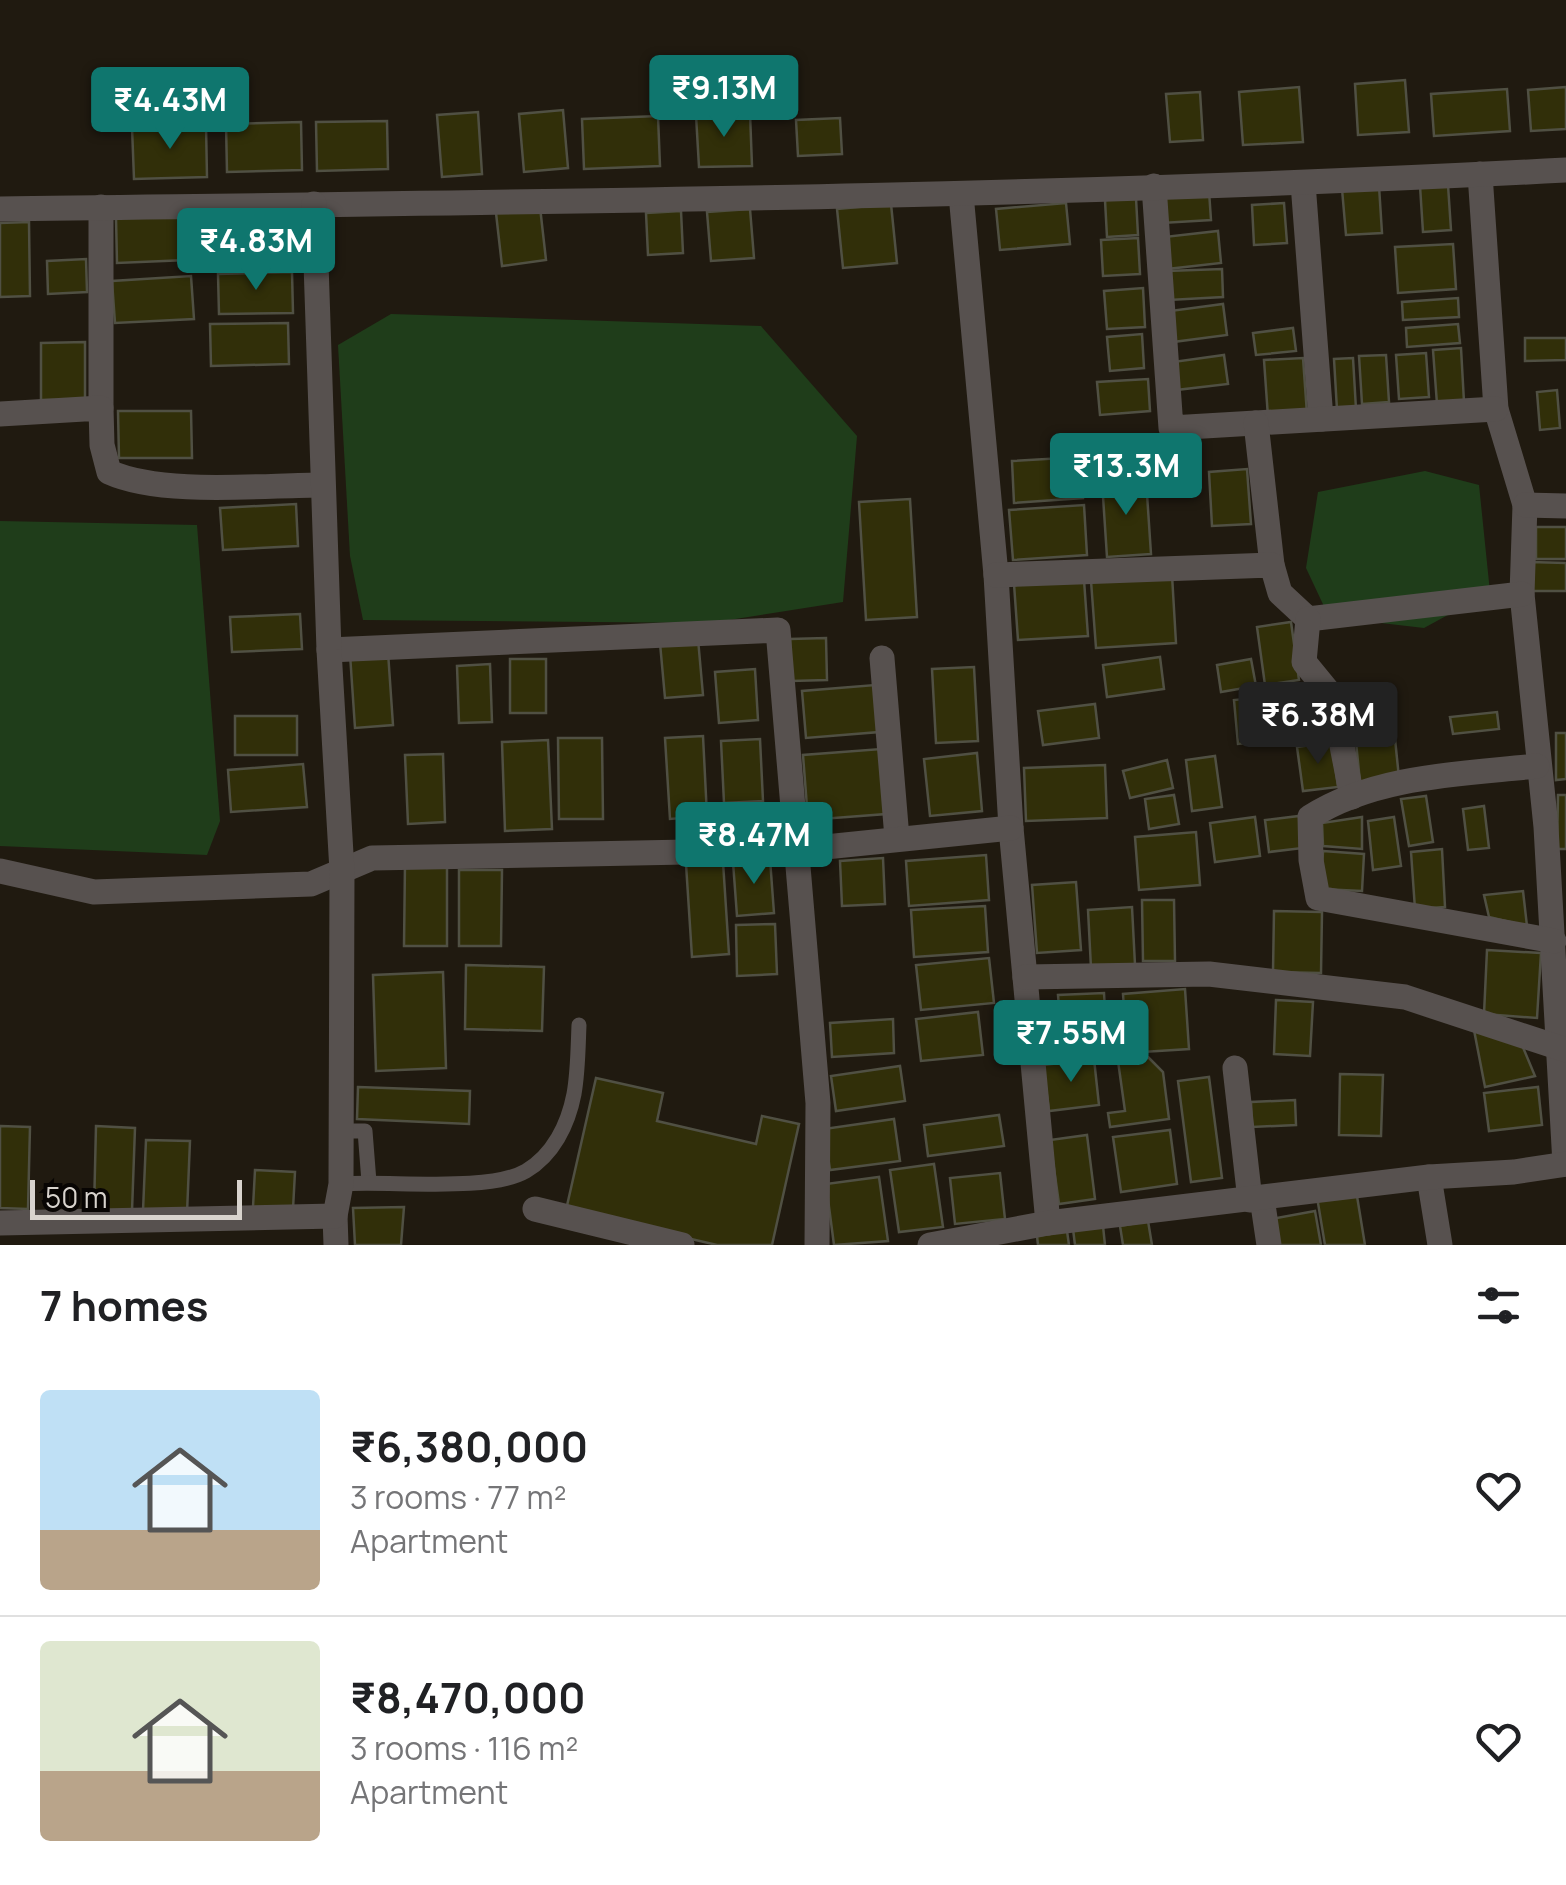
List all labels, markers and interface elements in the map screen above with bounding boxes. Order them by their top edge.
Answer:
pin: ₹9.13M [643,55,805,140]
text: ₹9.13M [671,65,777,109]
pin: ₹4.43M [89,67,251,152]
text: ₹4.43M [113,77,227,121]
pin: ₹4.83M [175,208,337,293]
text: ₹4.83M [199,218,313,262]
pin: ₹13.3M [1045,433,1207,518]
text: ₹13.3M [1072,443,1180,487]
pin: ₹6.38M [1237,682,1399,767]
text: ₹6.38M [1261,692,1375,736]
pin: ₹8.47M [673,802,835,887]
text: ₹8.47M [698,812,811,856]
pin: ₹7.55M [990,1000,1152,1085]
text: ₹7.55M [1016,1010,1126,1054]
scale bar [30,1175,242,1220]
text: 50 m [45,1178,108,1216]
text: 7 homes [40,1276,208,1334]
icon: filters [1471,1278,1526,1333]
text: ₹6,380,000 [350,1417,588,1475]
icon: home [120,1430,240,1550]
icon: heart [1471,1463,1526,1518]
text: 3 rooms · 77 m² [350,1475,566,1519]
text: Apartment [350,1519,508,1563]
text: ₹8,470,000 [350,1668,586,1726]
icon: home [120,1681,240,1801]
icon: heart [1471,1714,1526,1769]
text: 3 rooms · 116 m² [350,1726,578,1770]
text: Apartment [350,1770,508,1814]

